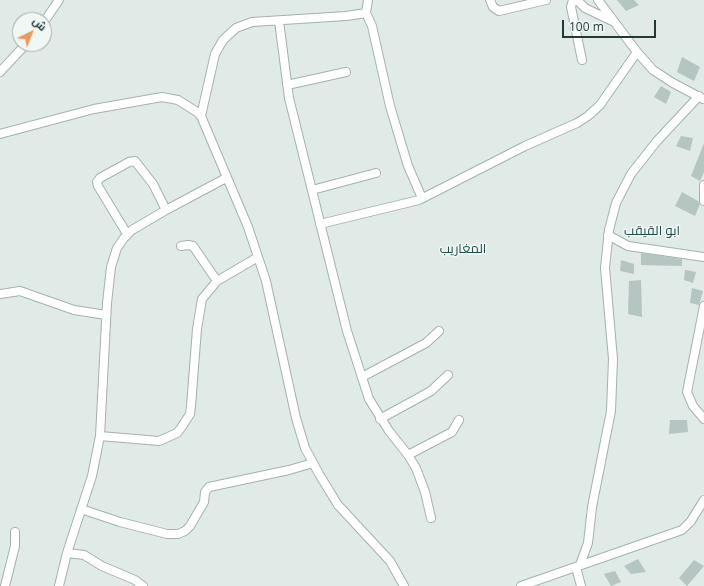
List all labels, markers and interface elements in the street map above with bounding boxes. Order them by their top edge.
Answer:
north arrow [12,12,52,52]
scale bar [564,12,658,38]
text: ش [30,13,50,34]
text: 100 m [569,18,604,35]
district label: ابو القيقب [624,223,680,239]
district label: المغاريب [440,241,486,257]

